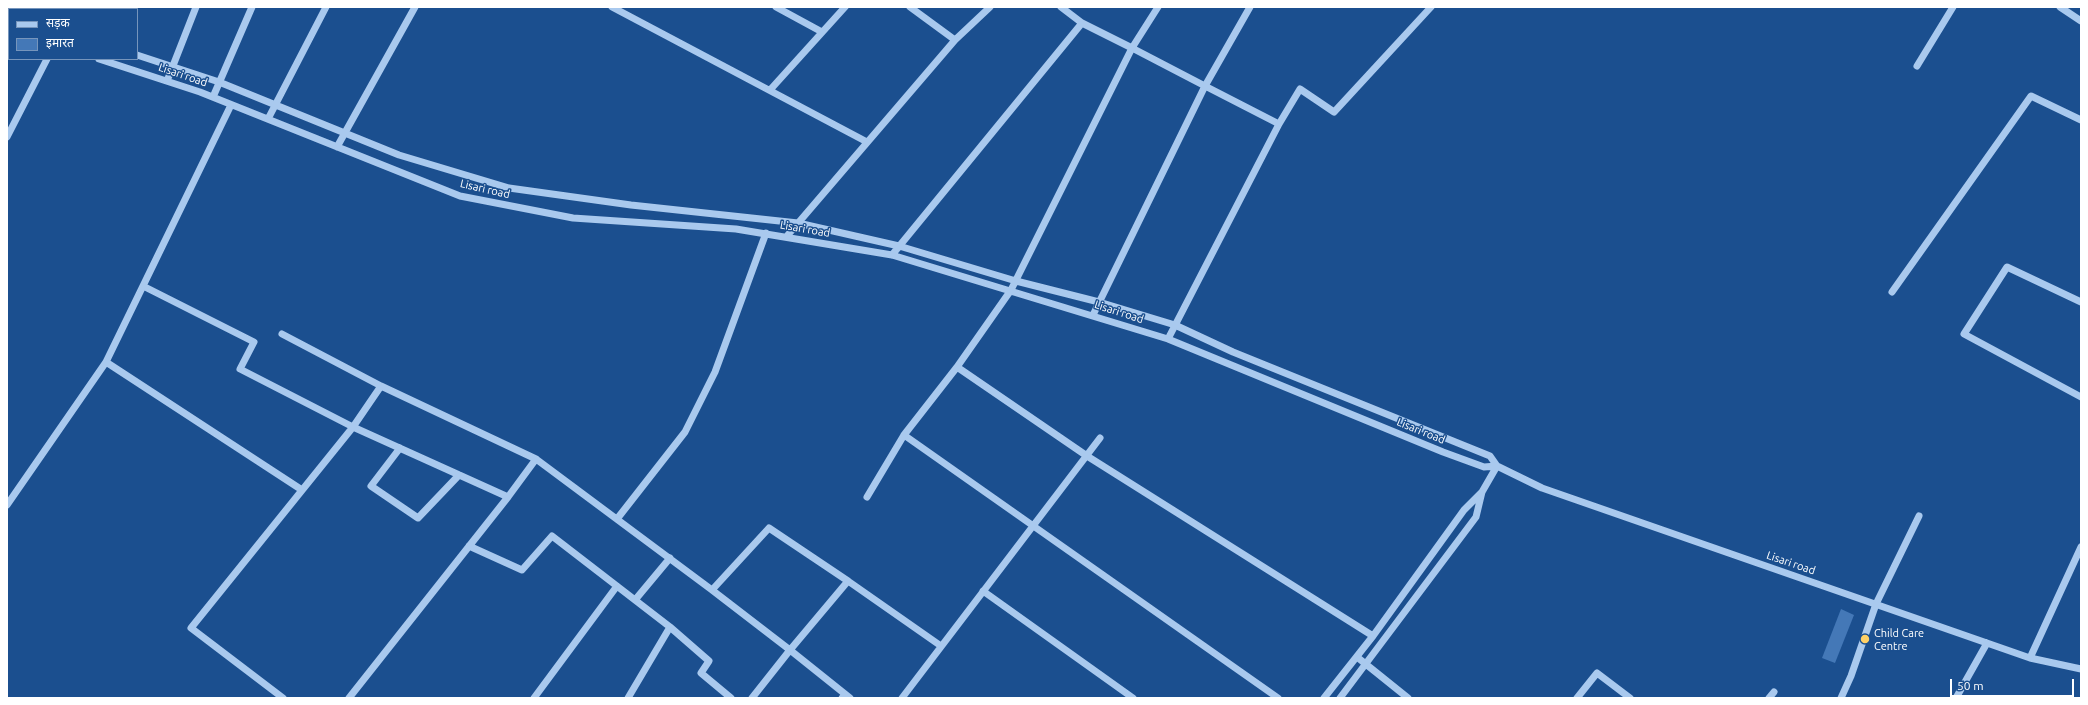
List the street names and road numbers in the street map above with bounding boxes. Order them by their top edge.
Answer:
street label: Lisari road [157,60,209,90]
street label: Lisari road [459,177,511,201]
street label: Lisari road [779,218,831,240]
street label: Lisari road [1093,298,1145,326]
street label: Lisari road [1395,415,1447,447]
street label: Lisari road [1765,548,1817,578]

